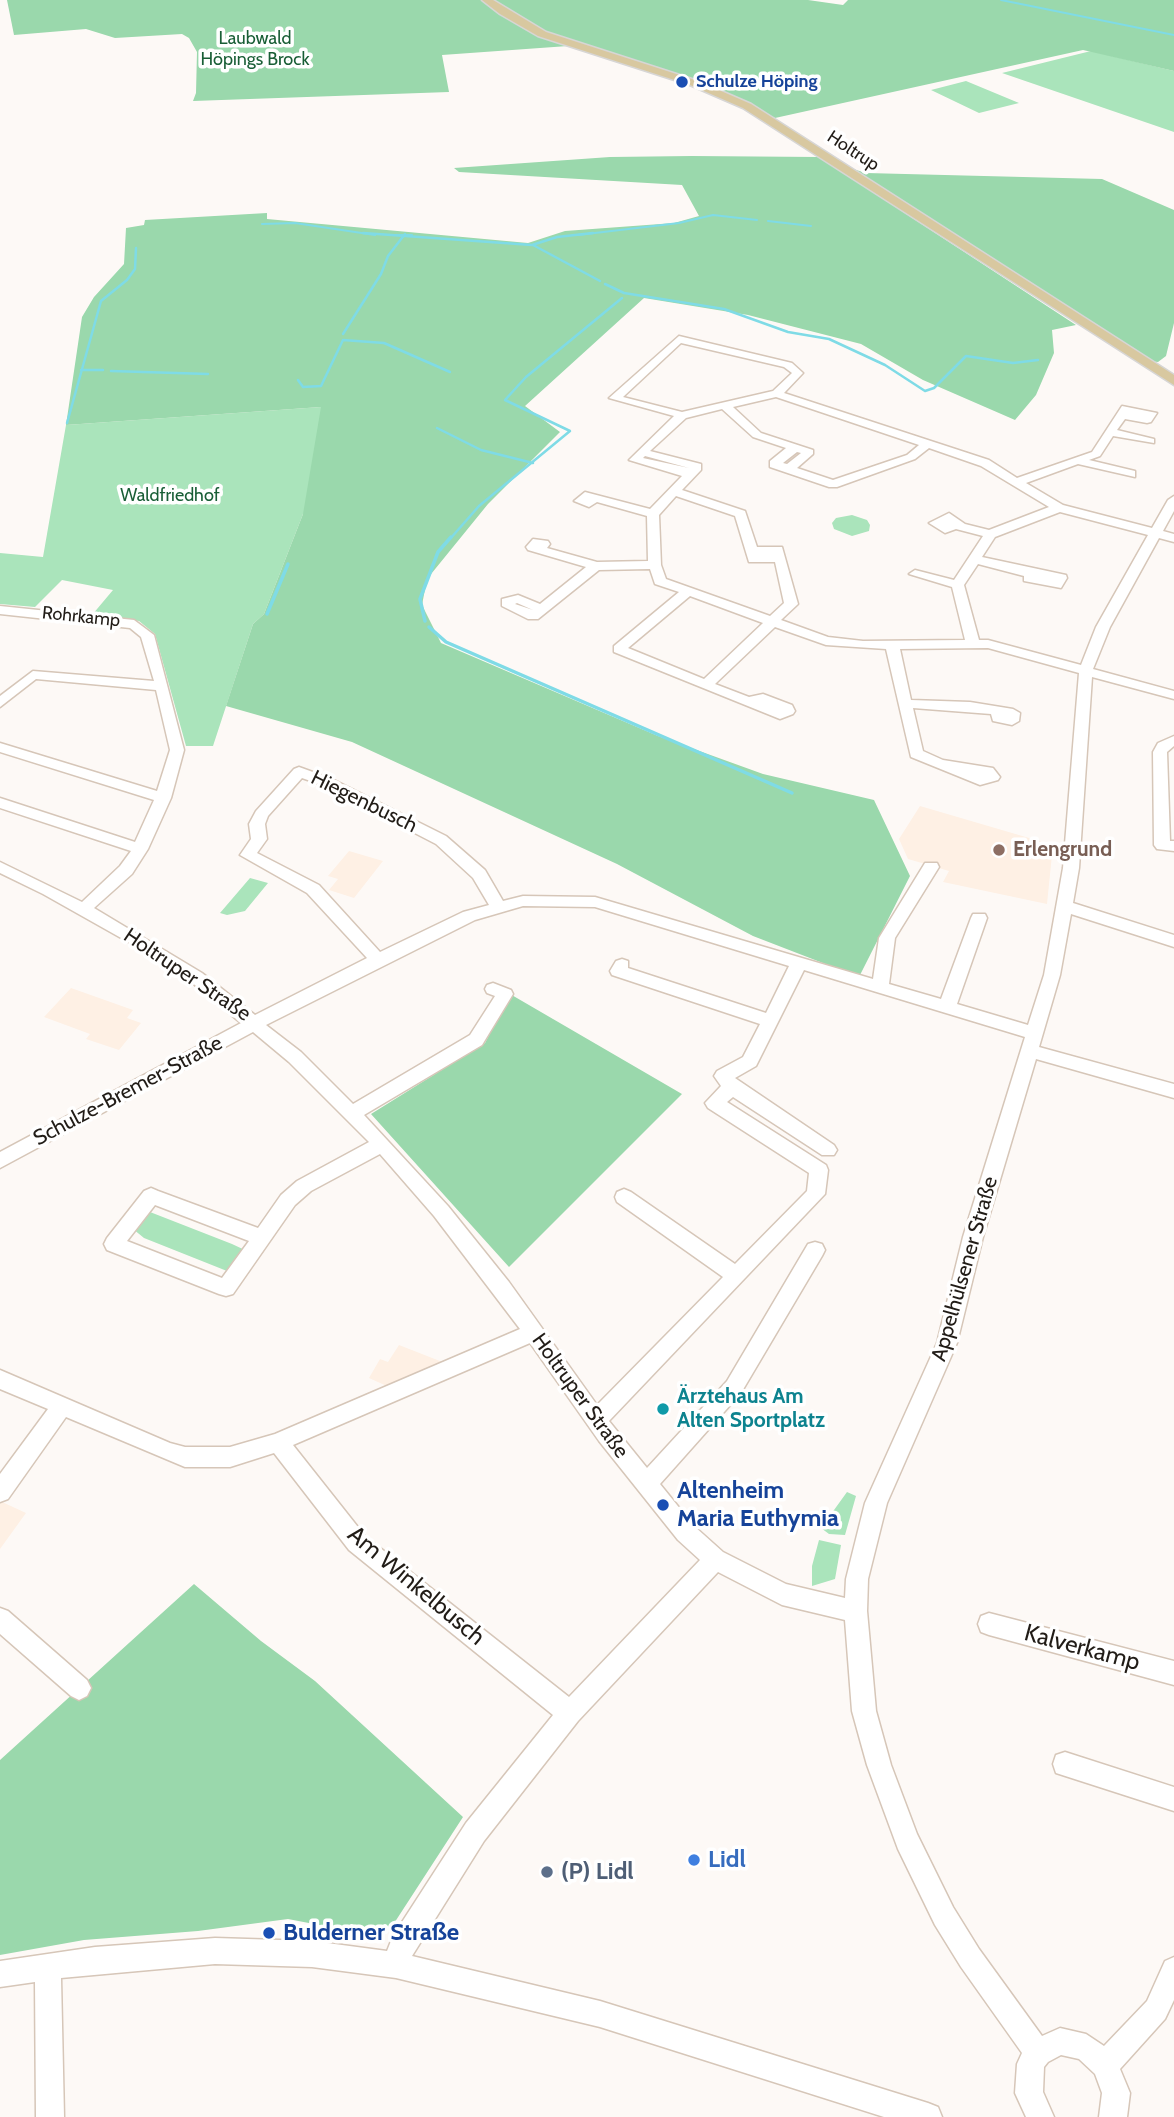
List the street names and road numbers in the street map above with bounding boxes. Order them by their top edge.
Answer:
street label: Holtrup [823,126,883,176]
street label: Rohrkamp [41,602,121,632]
street label: Hiegenbusch [307,765,421,839]
street label: Holtruper Straße [119,923,255,1027]
street label: Schulze-Bremer-Straße [29,1031,227,1151]
street label: Appelhülsener Straße [927,1174,1003,1364]
street label: Holtruper Straße [526,1329,634,1463]
street label: Am Winkelbusch [342,1520,490,1652]
street label: Kalverkamp [1021,1619,1143,1677]

